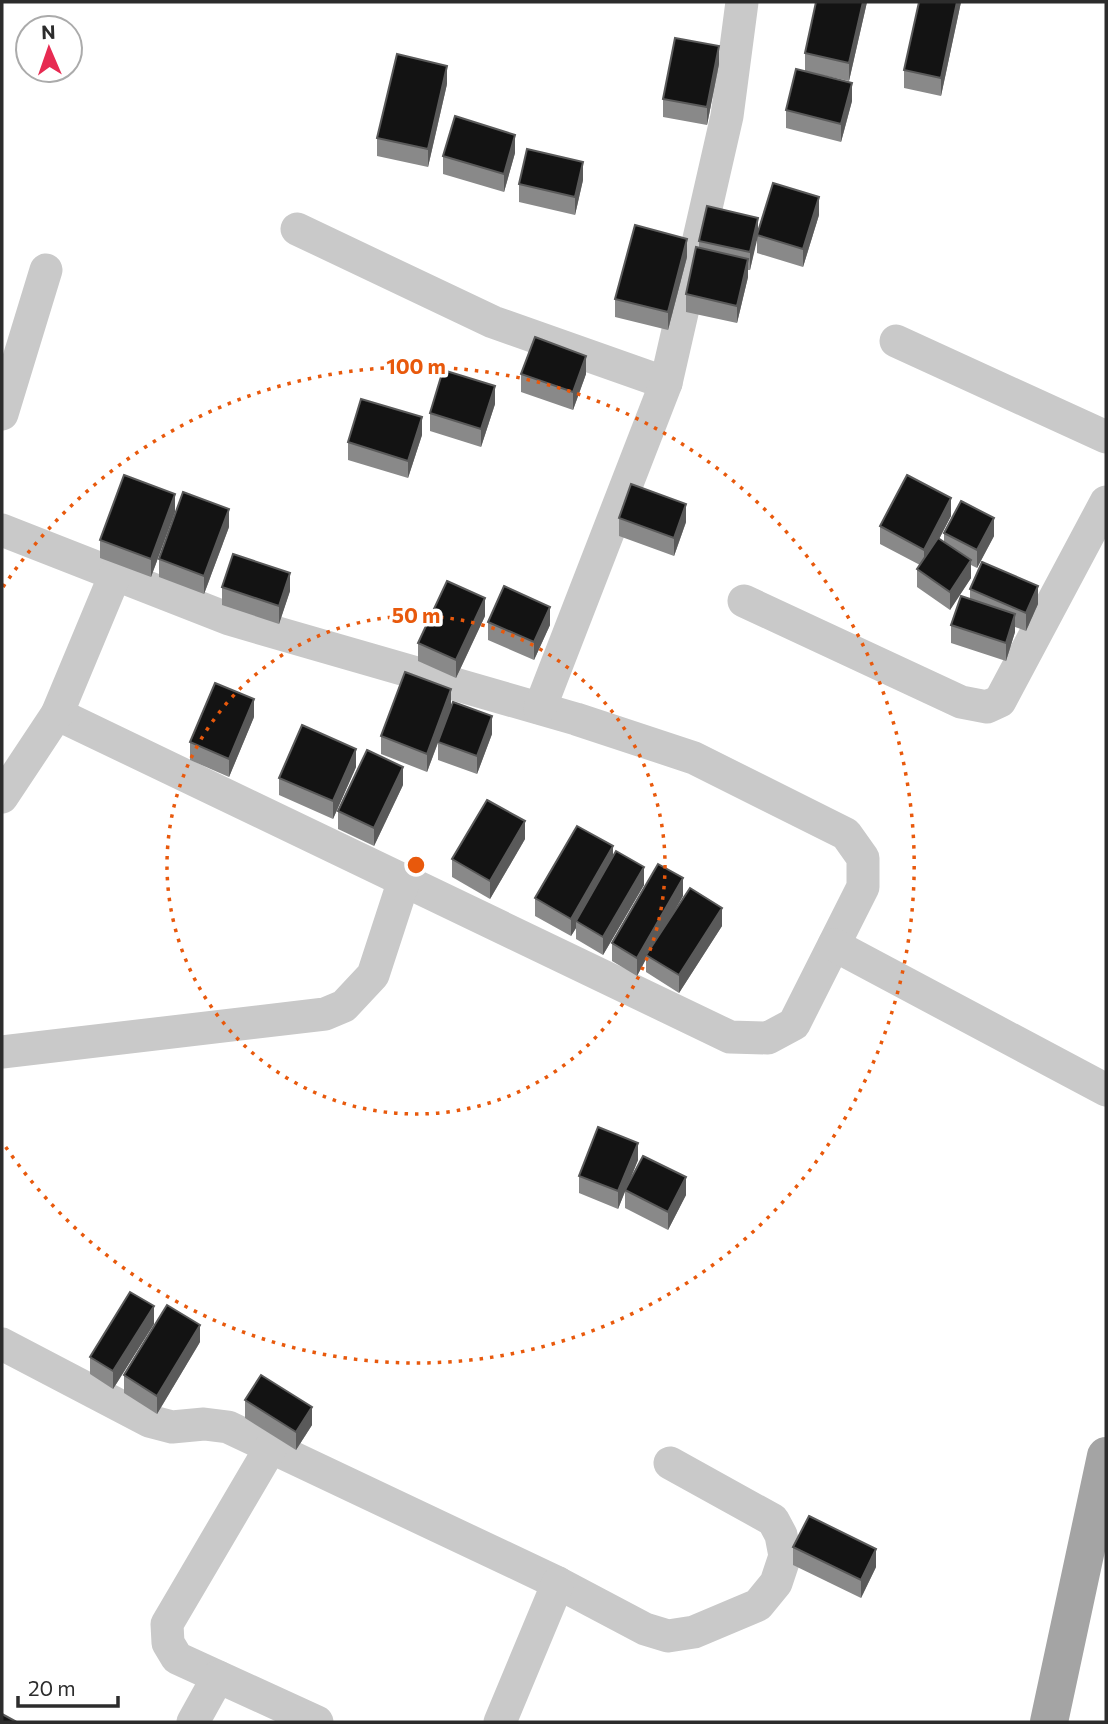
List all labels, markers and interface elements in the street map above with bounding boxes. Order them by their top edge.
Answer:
north arrow [14,14,84,84]
text: N [41,20,56,43]
text: 100 m [386,353,446,378]
text: 50 m [392,602,440,627]
centre of rings [404,853,428,877]
scale bar [18,1664,117,1708]
text: 20 m [28,1675,76,1700]

